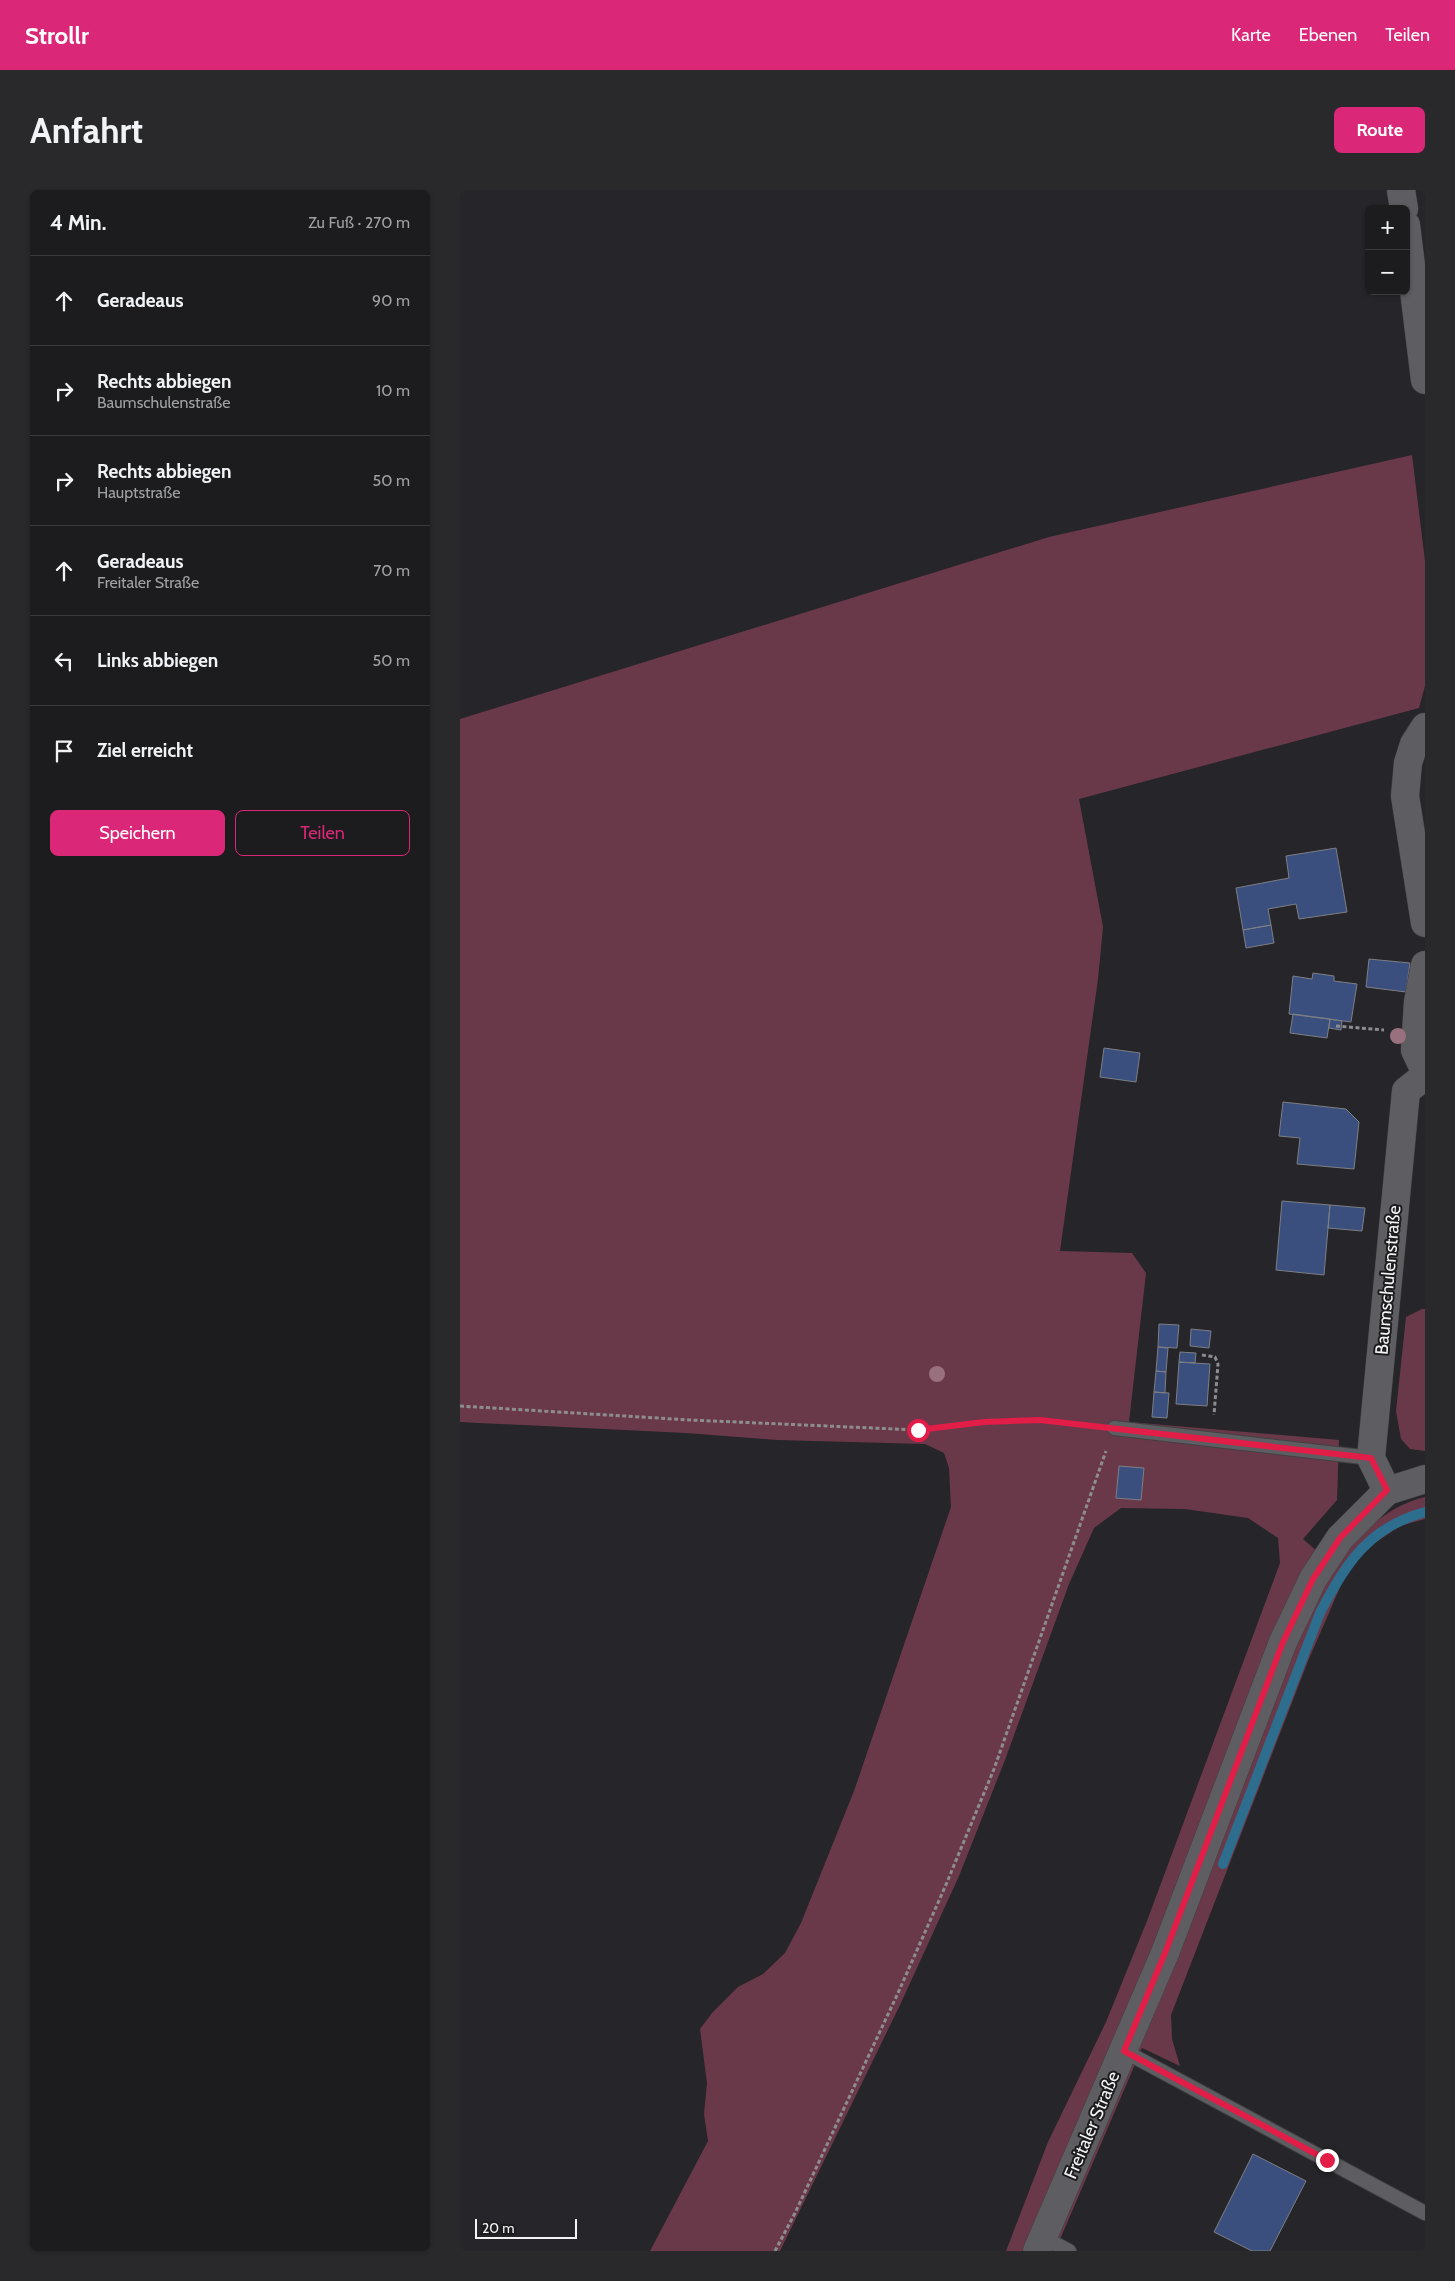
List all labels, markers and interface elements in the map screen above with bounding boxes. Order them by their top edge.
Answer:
text: Strollr [25,21,89,50]
text: Karte [1231,24,1271,46]
text: Ebenen [1299,24,1357,46]
text: Teilen [1385,24,1430,46]
button: Route [1334,107,1425,153]
text: Anfahrt [30,109,143,152]
map controls [1365,205,1410,295]
button: + [1365,205,1410,250]
text: 4 Min. [50,210,106,235]
text: Zu Fuß · 270 m [308,213,410,232]
button: − [1365,250,1410,295]
icon: ahead [50,287,78,315]
text: Geradeaus [97,289,183,312]
text: 90 m [372,291,410,310]
text: Rechts abbiegen [97,370,231,393]
icon: right [50,377,78,405]
text: 10 m [376,381,410,400]
text: Baumschulenstraße [97,393,230,412]
text: Rechts abbiegen [97,460,231,483]
icon: right [50,467,78,495]
text: 50 m [373,471,410,490]
text: Hauptstraße [97,483,180,502]
text: Geradeaus [97,550,183,573]
icon: ahead [50,557,78,585]
text: 70 m [373,561,410,580]
text: Freitaler Straße [97,573,199,592]
icon: left [50,647,78,675]
text: Links abbiegen [97,649,218,672]
text: 50 m [373,651,410,670]
icon: arrive [50,737,78,765]
text: Ziel erreicht [97,739,193,762]
button: Speichern [50,810,225,856]
button: Teilen [235,810,410,856]
street label: Baumschulenstraße [1371,1204,1405,1356]
route start [907,1419,930,1442]
street label: Freitaler Straße [1059,2068,1125,2182]
route end [1316,2149,1339,2172]
scale bar [475,2216,578,2239]
text: 20 m [482,2219,515,2237]

